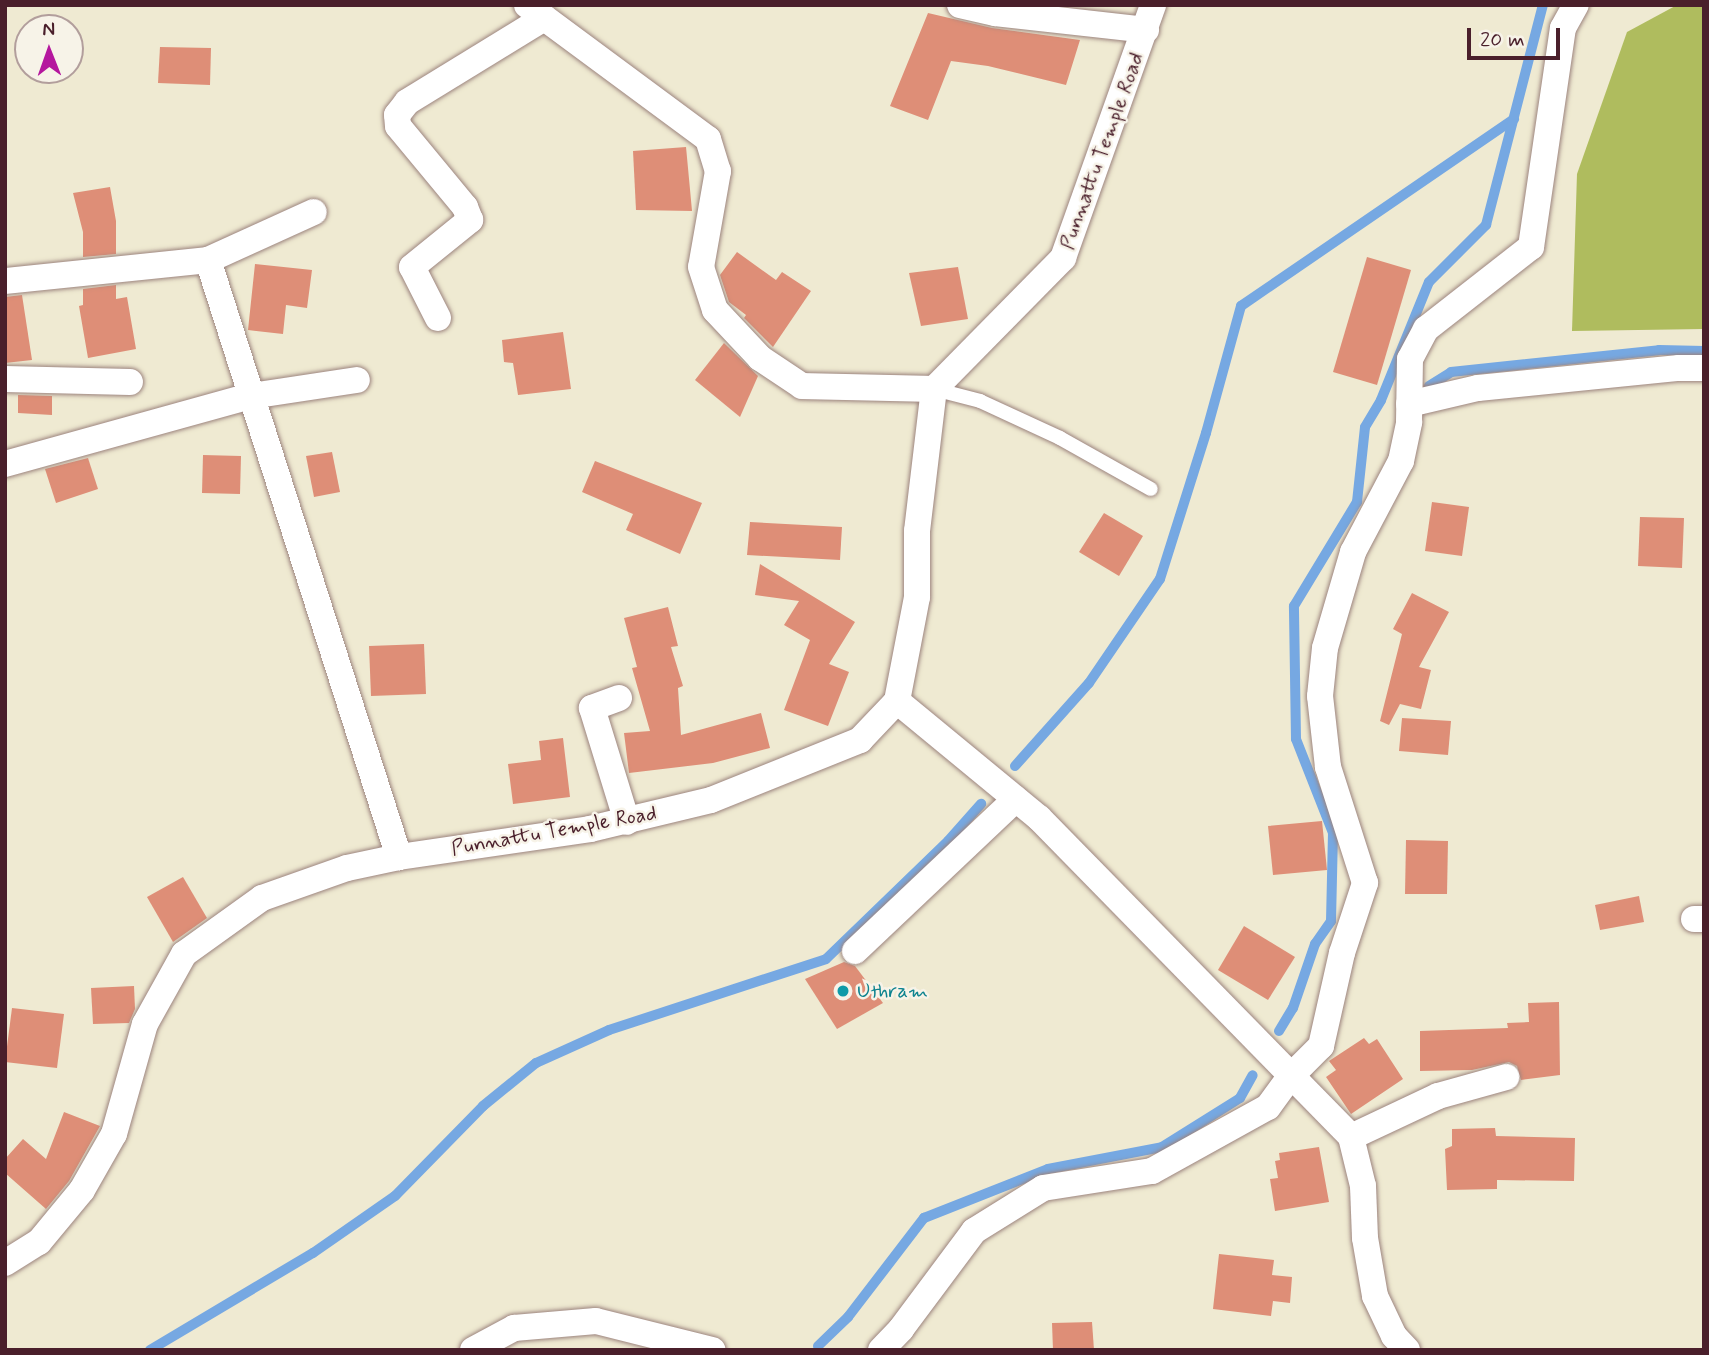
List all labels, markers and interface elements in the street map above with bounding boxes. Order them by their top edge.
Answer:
north arrow [14,14,84,84]
scale bar [1471,14,1564,58]
text: N [42,17,55,42]
text: 20 m [1480,26,1525,54]
street label: Punnattu Temple Road [1055,50,1149,252]
street label: Punnattu Temple Road [451,801,657,861]
place label: Uthram [857,978,928,1004]
marker: Uthram [835,983,851,999]

